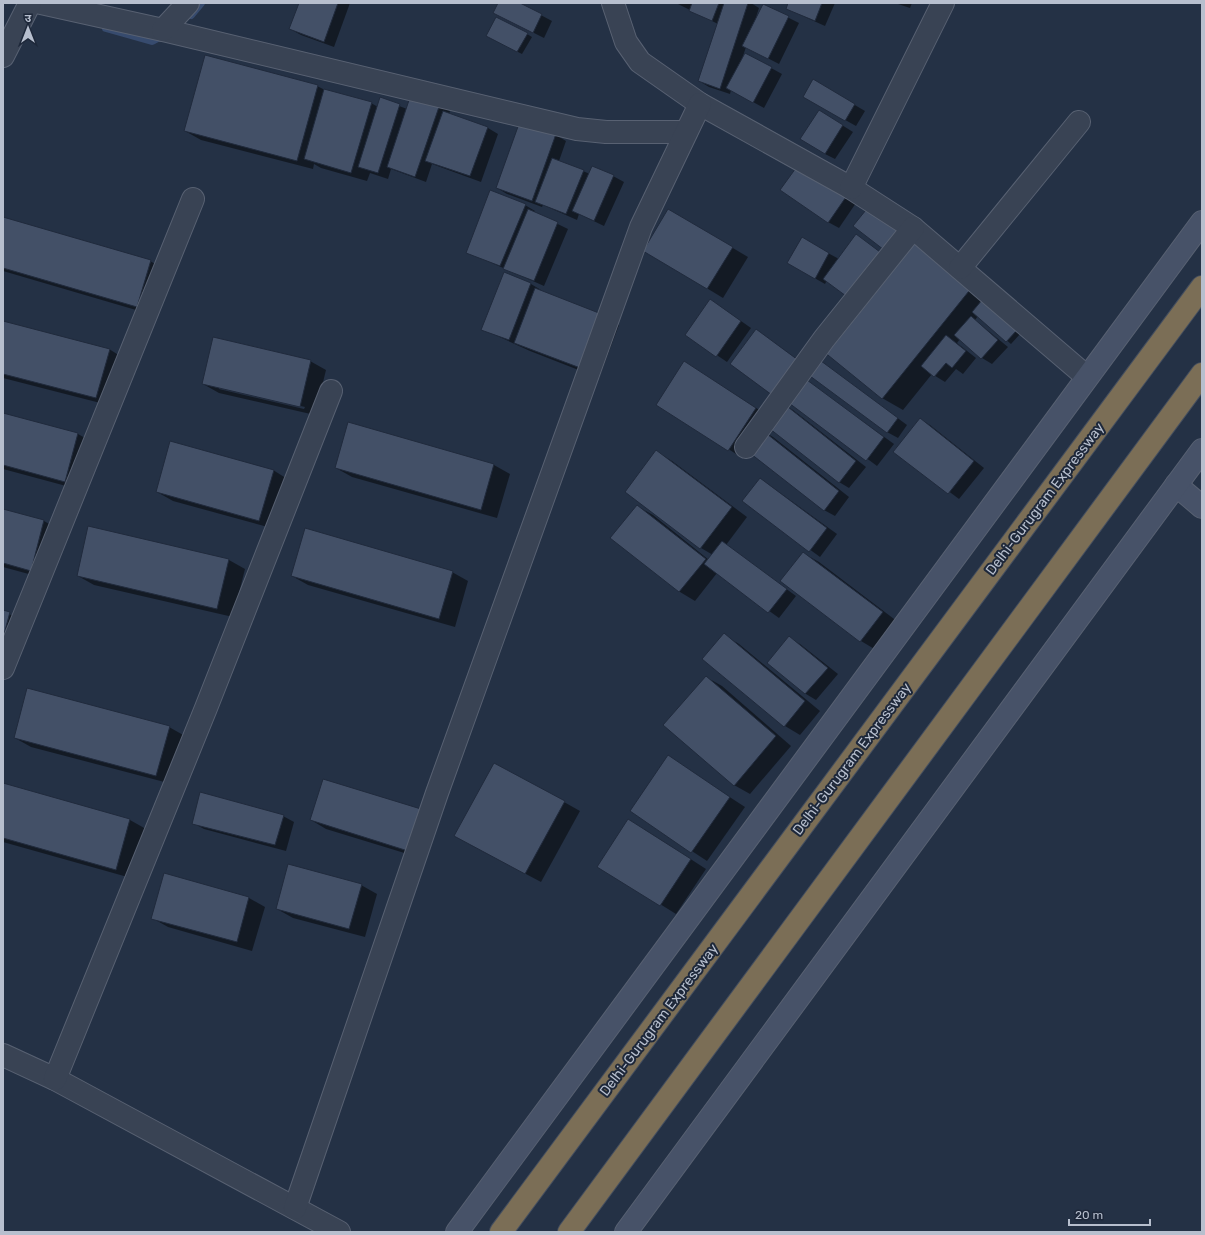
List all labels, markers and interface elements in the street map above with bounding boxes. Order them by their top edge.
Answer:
north arrow [8,8,48,48]
text: उ [25,12,32,25]
street label: Delhi-Gurugram Expressway [982,419,1108,578]
street label: Delhi-Gurugram Expressway [789,679,915,838]
street label: Delhi-Gurugram Expressway [596,940,722,1099]
scale bar [1069,1201,1150,1227]
text: 20 m [1075,1208,1103,1222]

